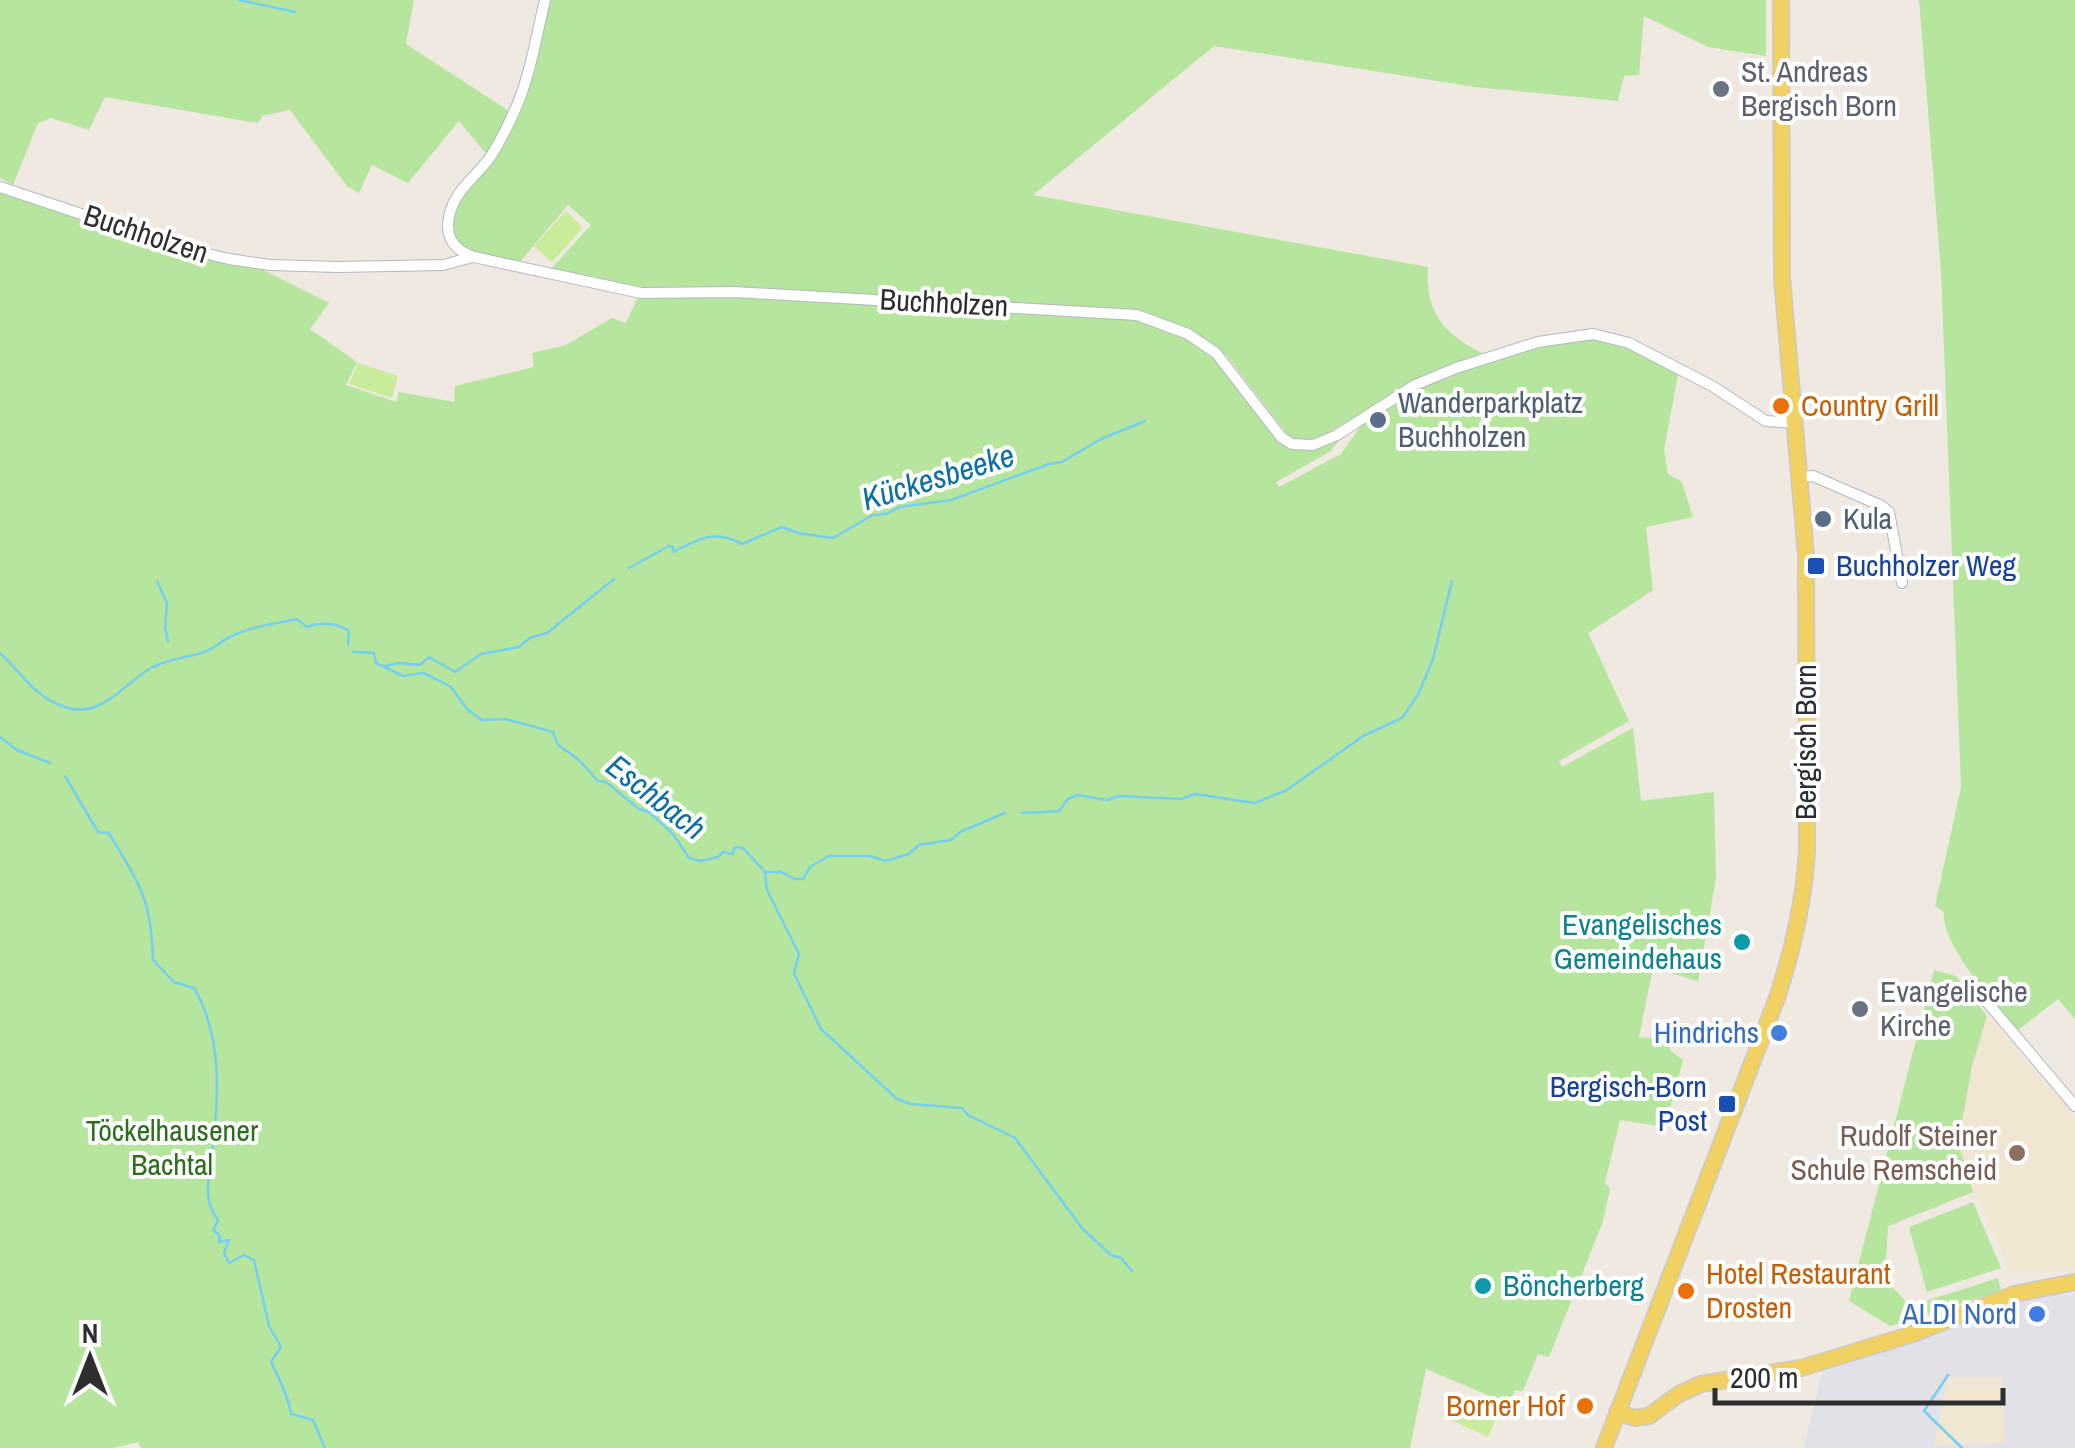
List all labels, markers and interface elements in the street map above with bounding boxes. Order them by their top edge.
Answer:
place label: St. Andreas Bergisch Born [1741,51,1897,125]
marker: St. Andreas Bergisch Born [1710,78,1732,100]
street label: Buchholzen [79,194,214,272]
street label: Buchholzen [879,279,1009,325]
place label: Wanderparkplatz Buchholzen [1398,382,1583,456]
place label: Country Grill [1801,385,1939,425]
marker: Country Grill [1770,395,1792,417]
marker: Wanderparkplatz Buchholzen [1367,409,1389,431]
water label: Kückesbeeke [856,433,1019,520]
place label: Kula [1843,498,1893,538]
marker: Kula [1812,508,1834,530]
place label: Buchholzer Weg [1836,545,2016,585]
marker: Buchholzer Weg [1805,555,1827,577]
street label: Bergisch Born [1785,664,1825,820]
water label: Eschbach [598,744,715,849]
place label: Evangelisches Gemeindehaus [1554,904,1722,978]
marker: Evangelisches Gemeindehaus [1731,931,1753,953]
place label: Evangelische Kirche [1880,971,2028,1045]
marker: Evangelische Kirche [1849,998,1871,1020]
place label: Hindrichs [1654,1012,1759,1052]
marker: Hindrichs [1768,1022,1790,1044]
place label: Bergisch-Born Post [1550,1066,1707,1140]
marker: Bergisch-Born Post [1716,1093,1738,1115]
park label: Töckelhausener Bachtal [86,1110,259,1184]
place label: Rudolf Steiner Schule Remscheid [1791,1115,1998,1189]
marker: Rudolf Steiner Schule Remscheid [2006,1142,2028,1164]
place label: Hotel Restaurant Drosten [1706,1253,1891,1327]
place label: Böncherberg [1503,1265,1644,1305]
marker: Böncherberg [1472,1275,1494,1297]
marker: Hotel Restaurant Drosten [1675,1280,1697,1302]
place label: ALDI Nord [1901,1293,2017,1333]
marker: ALDI Nord [2026,1303,2048,1325]
north arrow [40,1308,140,1408]
text: N [82,1314,98,1352]
scale bar [1715,1343,2002,1405]
text: 200 m [1730,1357,1798,1397]
place label: Borner Hof [1446,1385,1565,1425]
marker: Borner Hof [1574,1395,1596,1417]

